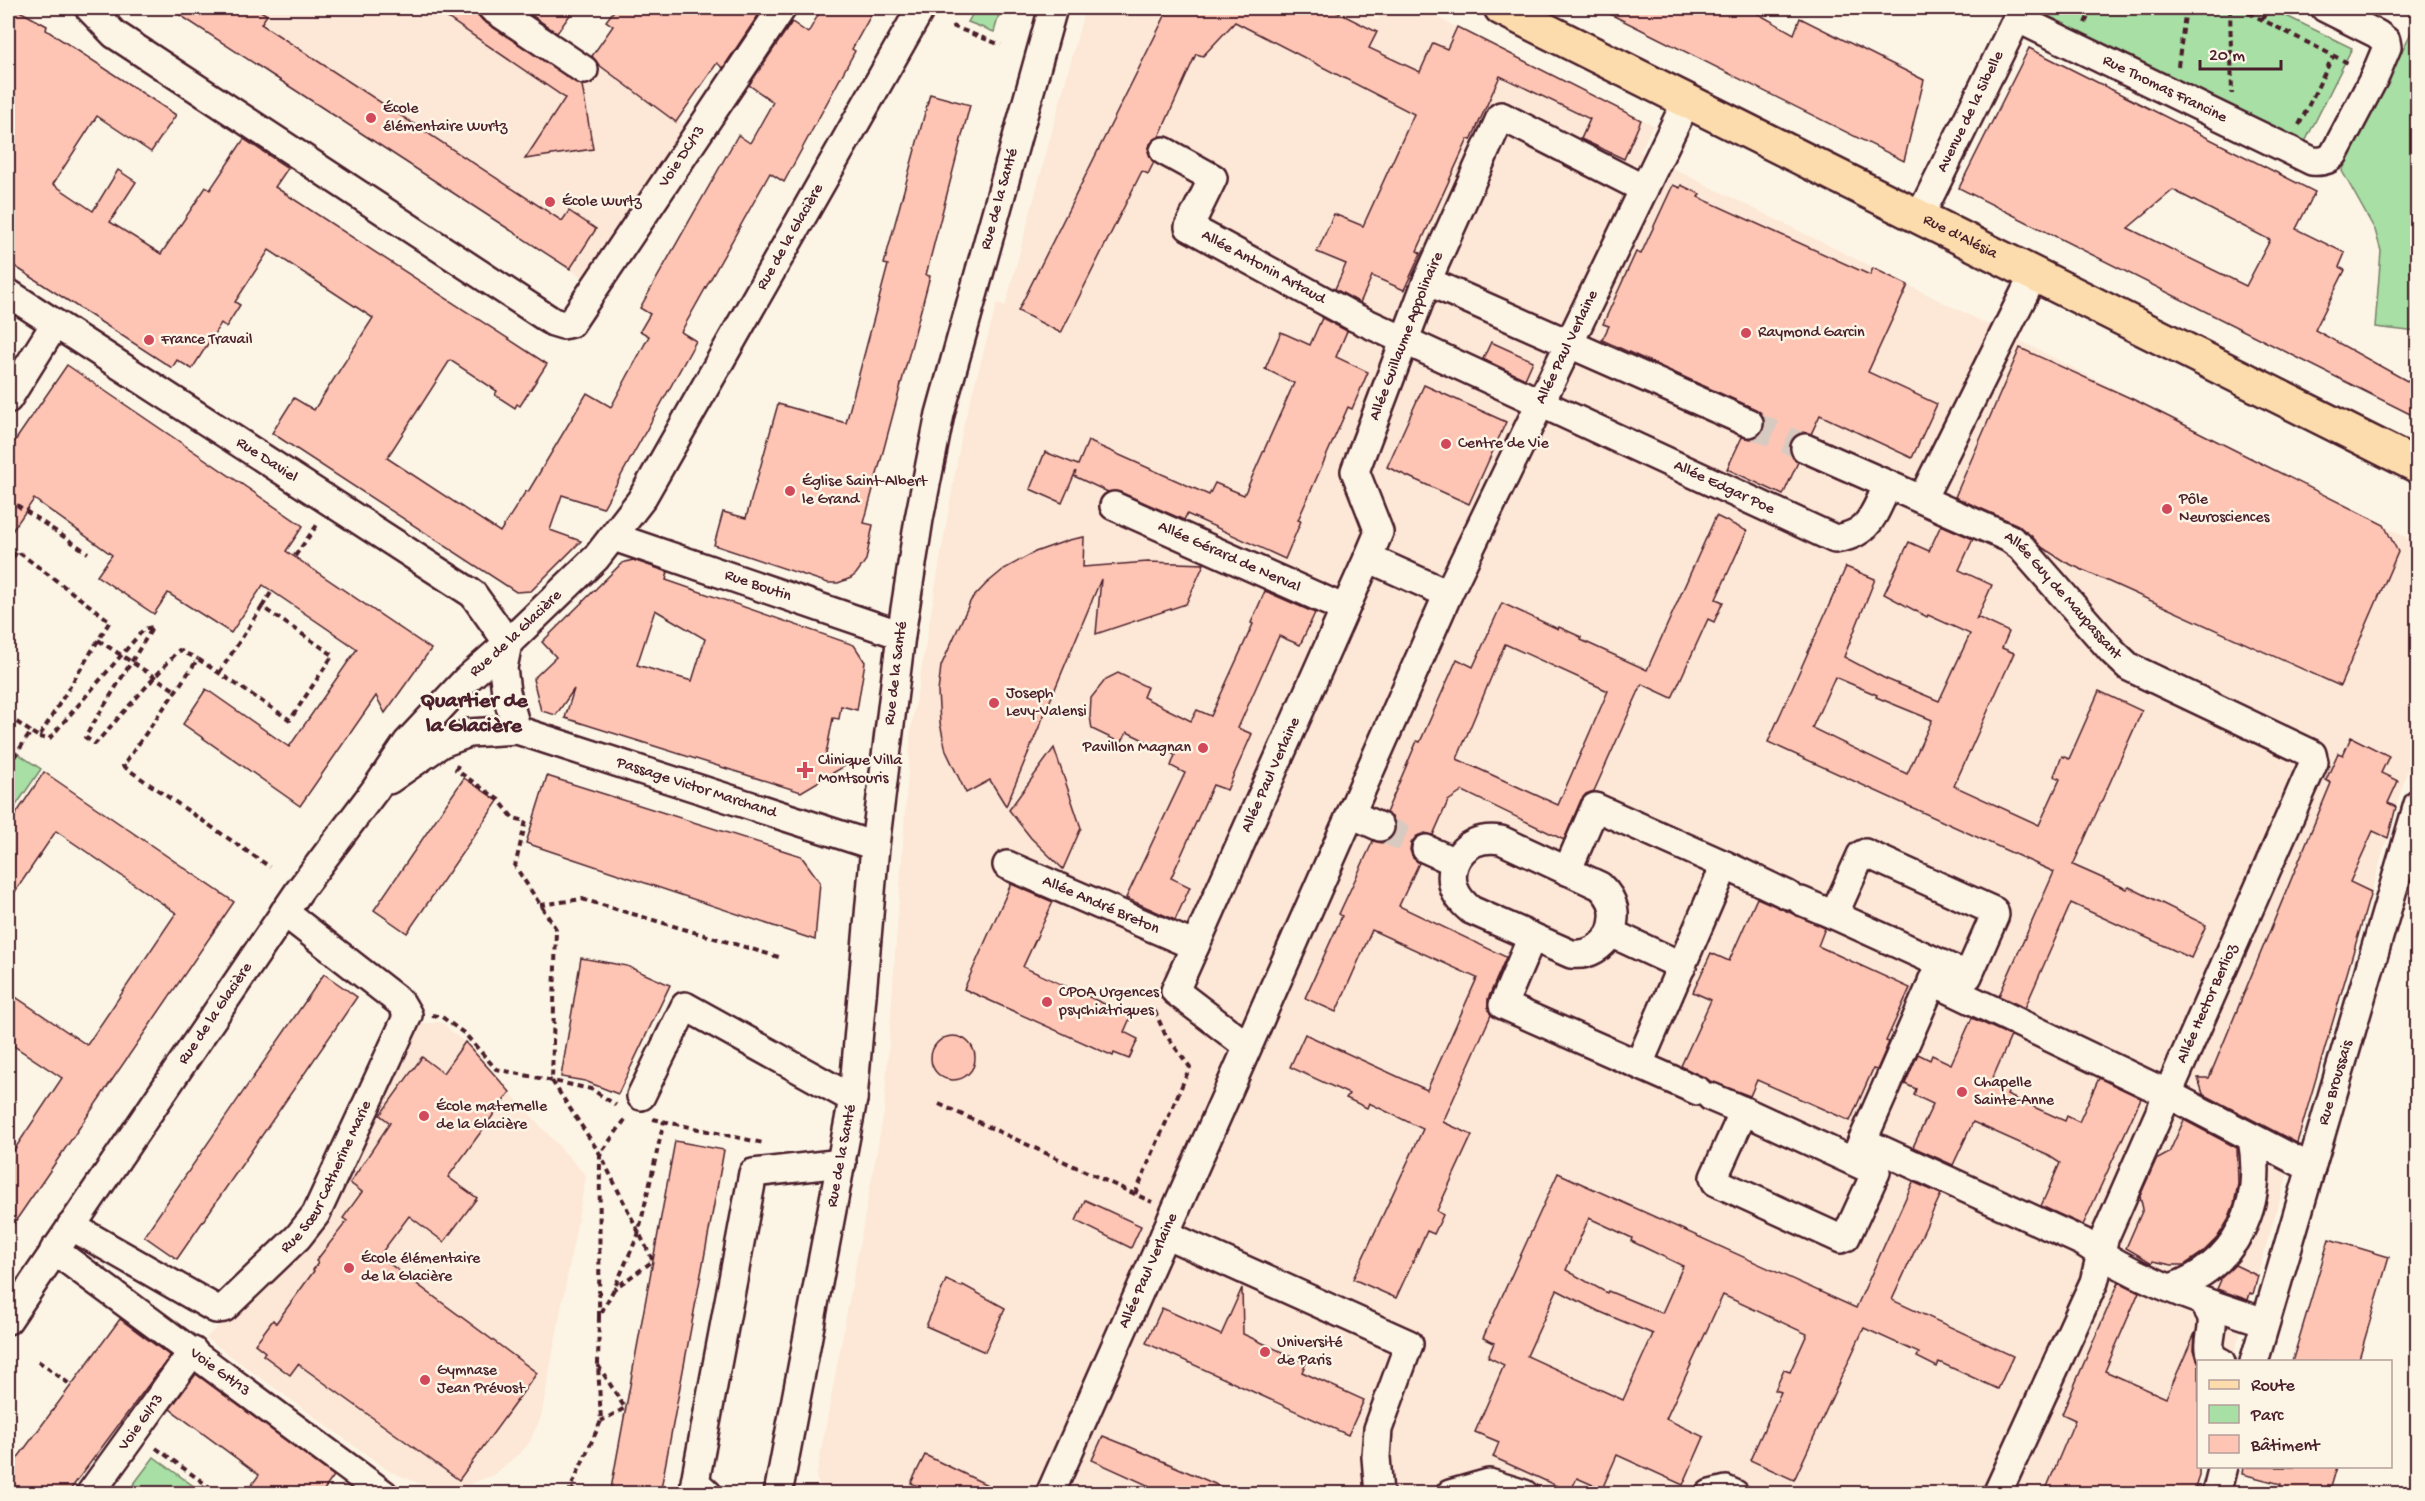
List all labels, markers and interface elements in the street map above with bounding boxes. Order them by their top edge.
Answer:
scale bar [2200,33,2281,71]
text: 20 m [2209,46,2245,67]
street label: Avenue de la Sibelle [1933,48,2009,176]
street label: Rue Thomas Francine [2099,51,2231,128]
place label: École élémentaire Wurtz [383,100,508,137]
marker: École élémentaire Wurtz [364,111,378,125]
street label: Voie DC/13 [654,122,710,192]
street label: Rue de la Santé [977,146,1023,252]
street label: Rue de la Glacière [753,180,829,294]
place label: École Wurtz [562,193,643,212]
marker: École Wurtz [543,195,557,209]
street label: Rue d'Alésia [1920,211,2001,264]
street label: Allée Antonin Artaud [1198,226,1330,310]
street label: Allée Guillaume Appolinaire [1365,248,1449,423]
street label: Allée Paul Verlaine [1532,287,1603,407]
place label: Raymond Garcin [1758,324,1865,343]
marker: Raymond Garcin [1739,326,1753,340]
place label: France Travail [160,331,252,350]
marker: France Travail [142,333,156,347]
street label: Rue Daviel [232,433,301,487]
place label: Centre de Vie [1458,435,1550,454]
marker: Centre de Vie [1439,437,1453,451]
street label: Allée Edgar Poe [1671,456,1778,520]
place label: Église Saint-Albert le Grand [802,473,928,510]
marker: Église Saint-Albert le Grand [783,484,797,498]
place label: Pôle Neurosciences [2178,491,2271,528]
marker: Pôle Neurosciences [2160,502,2174,516]
street label: Allée Gérard de Nerval [1155,517,1303,597]
street label: Allée Guy de Maupassant [2000,528,2126,665]
street label: Rue Boutin [722,566,794,606]
street label: Rue de la Glacière [466,586,567,682]
street label: Rue de la Santé [880,619,913,726]
place label: Joseph Levy-Valensi [1006,685,1087,722]
district label: Quartier de la Glacière [420,689,528,740]
marker: Joseph Levy-Valensi [987,696,1001,710]
street label: Allée Paul Verlaine [1237,714,1305,836]
place label: Pavillon Magnan [1082,739,1191,758]
marker: Pavillon Magnan [1196,741,1210,755]
place label: Clinique Villa Montsouris [818,752,903,789]
street label: Passage Victor Marchand [613,753,780,823]
marker: Clinique Villa Montsouris [796,761,814,779]
street label: Allée André Breton [1039,872,1162,939]
street label: Allée Hector Berlioz [2173,941,2243,1066]
street label: Rue de la Glacière [174,959,257,1068]
place label: CPOA Urgences psychiatriques [1058,984,1160,1021]
marker: CPOA Urgences psychiatriques [1040,995,1054,1009]
street label: Rue Broussais [2315,1037,2358,1128]
place label: Chapelle Sainte-Anne [1974,1074,2055,1111]
marker: Chapelle Sainte-Anne [1955,1085,1969,1099]
street label: Rue Sœur Catherine Marie [277,1097,377,1258]
place label: École maternelle de la Glacière [436,1098,548,1135]
street label: Rue de la Santé [823,1102,861,1209]
marker: École maternelle de la Glacière [417,1109,431,1123]
street label: Allée Paul Verlaine [1115,1210,1183,1331]
place label: École élémentaire de la Glacière [361,1250,481,1287]
marker: École élémentaire de la Glacière [342,1261,356,1275]
place label: Université de Paris [1277,1334,1343,1371]
street label: Voie GH/13 [185,1343,254,1401]
marker: Université de Paris [1258,1345,1272,1359]
legend [2197,1360,2392,1468]
place label: Gymnase Jean Prévost [437,1362,526,1399]
marker: Gymnase Jean Prévost [418,1373,432,1387]
text: Route [2251,1376,2296,1397]
street label: Voie GI/13 [114,1391,168,1455]
text: Parc [2250,1406,2284,1427]
text: Bâtiment [2250,1436,2321,1457]

